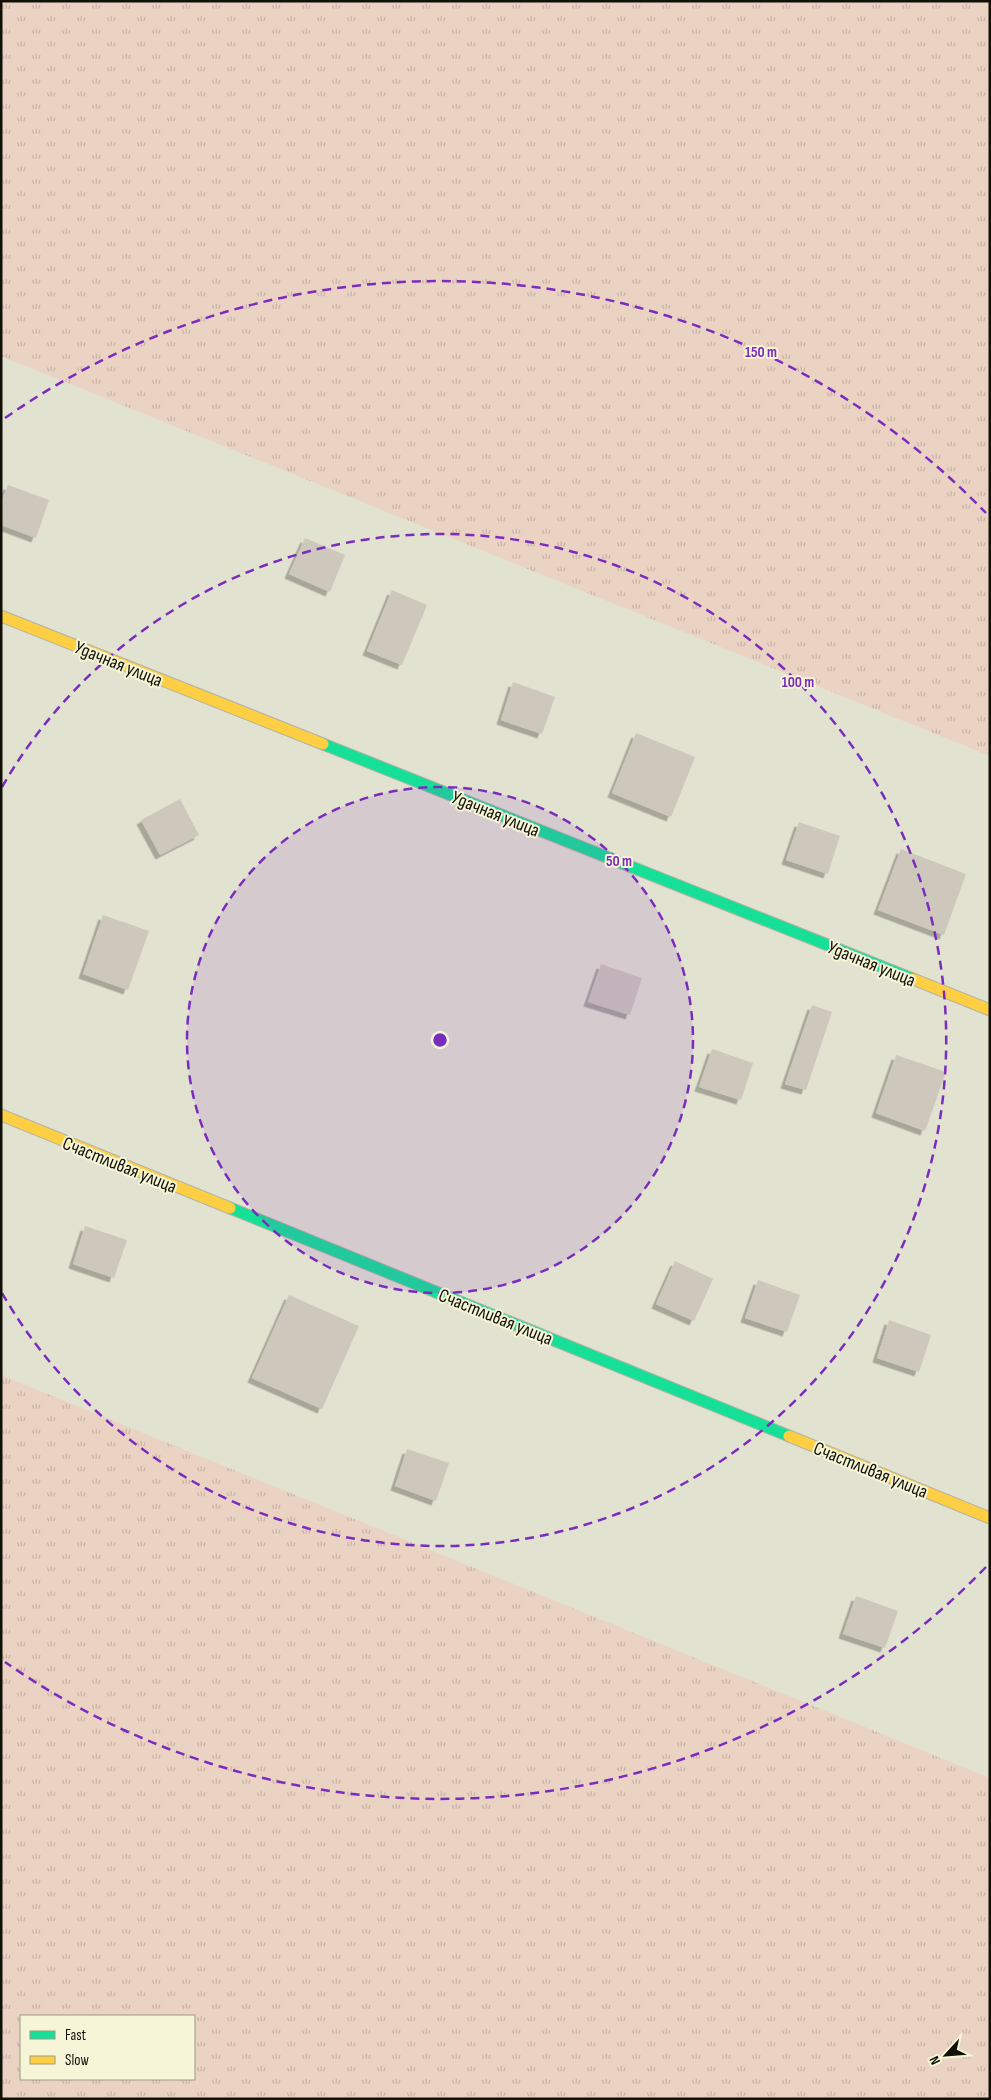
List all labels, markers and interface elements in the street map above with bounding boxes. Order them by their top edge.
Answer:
text: 150 m [745,343,777,362]
street label: Удачная улица [71,636,166,692]
text: 100 m [782,673,814,692]
street label: Удачная улица [448,786,543,842]
text: 50 m [606,852,632,871]
street label: Удачная улица [824,936,919,992]
centre of rings [431,1031,449,1049]
street label: Счастливая улица [59,1132,180,1199]
street label: Счастливая улица [435,1284,556,1351]
street label: Счастливая улица [810,1437,931,1504]
legend [20,2015,195,2080]
text: Fast [65,2026,87,2045]
north arrow [921,2030,971,2080]
text: Slow [65,2051,89,2070]
text: N [925,2053,944,2068]

